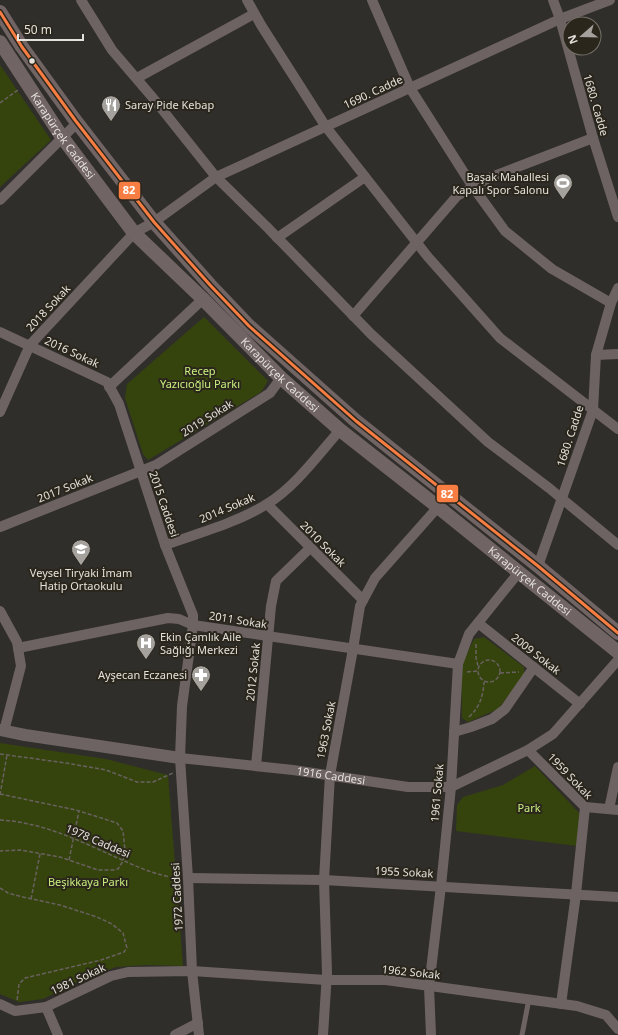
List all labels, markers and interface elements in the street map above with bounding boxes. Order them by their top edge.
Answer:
scale bar [18,16,83,42]
north arrow [562,16,602,56]
text: 50 m [24,21,52,38]
text: N [564,33,581,46]
unlabelled marker [27,56,37,66]
street label: 1690. Cadde [341,71,405,112]
street label: 1680. Cadde [580,72,612,138]
street label: Karapürçek Caddesi [28,89,99,182]
restaurant icon: Saray Pide Kebap [100,94,122,122]
place label: Saray Pide Kebap [125,97,214,112]
place label: Başak Mahallesi Kapalı Spor Salonu [452,169,549,197]
sports icon: Başak Mahallesi Kapalı Spor Salonu [552,172,574,200]
line badge: 82 [118,181,141,200]
text: 82 [123,182,135,197]
street label: 2018 Sokak [22,281,73,334]
street label: 2016 Sokak [42,332,102,371]
street label: Karapürçek Caddesi [238,334,323,415]
park label: Recep Yazıcıoğlu Parkı [160,363,240,391]
street label: 2019 Sokak [178,396,236,439]
street label: 1680. Cadde [553,403,587,469]
street label: 2015 Caddesi [146,469,183,539]
street label: 2017 Sokak [35,470,95,505]
line badge: 82 [436,484,459,503]
text: 82 [441,486,453,501]
street label: 2014 Sokak [197,489,257,526]
street label: 2010 Sokak [297,518,349,570]
school or university icon: Veysel Tiryaki İmam Hatip Ortaokulu [70,538,92,566]
street label: Karapürçek Caddesi [485,542,575,619]
place label: Veysel Tiryaki İmam Hatip Ortaokulu [30,565,132,593]
street label: 2011 Sokak [208,608,268,632]
place label: Ekin Çamlık Aile Sağlığı Merkezi [160,629,241,657]
street label: 2009 Sokak [509,630,564,678]
hospital icon: Ekin Çamlık Aile Sağlığı Merkezi [135,632,157,660]
street label: 2012 Sokak [242,642,263,702]
pharmacy icon: Ayşecan Eczanesi [190,664,212,692]
place label: Ayşecan Eczanesi [98,667,187,682]
street label: 1963 Sokak [313,700,338,760]
street label: 1959 Sokak [545,749,596,802]
street label: 1916 Caddesi [296,763,366,788]
street label: 1961 Sokak [426,763,447,823]
park label: Park [517,800,541,815]
street label: 1978 Caddesi [64,820,133,861]
street label: 1972 Caddesi [167,862,186,932]
street label: 1955 Sokak [374,862,434,881]
park label: Beşikkaya Parkı [48,874,128,889]
street label: 1981 Sokak [48,959,108,998]
street label: 1962 Sokak [381,961,441,982]

